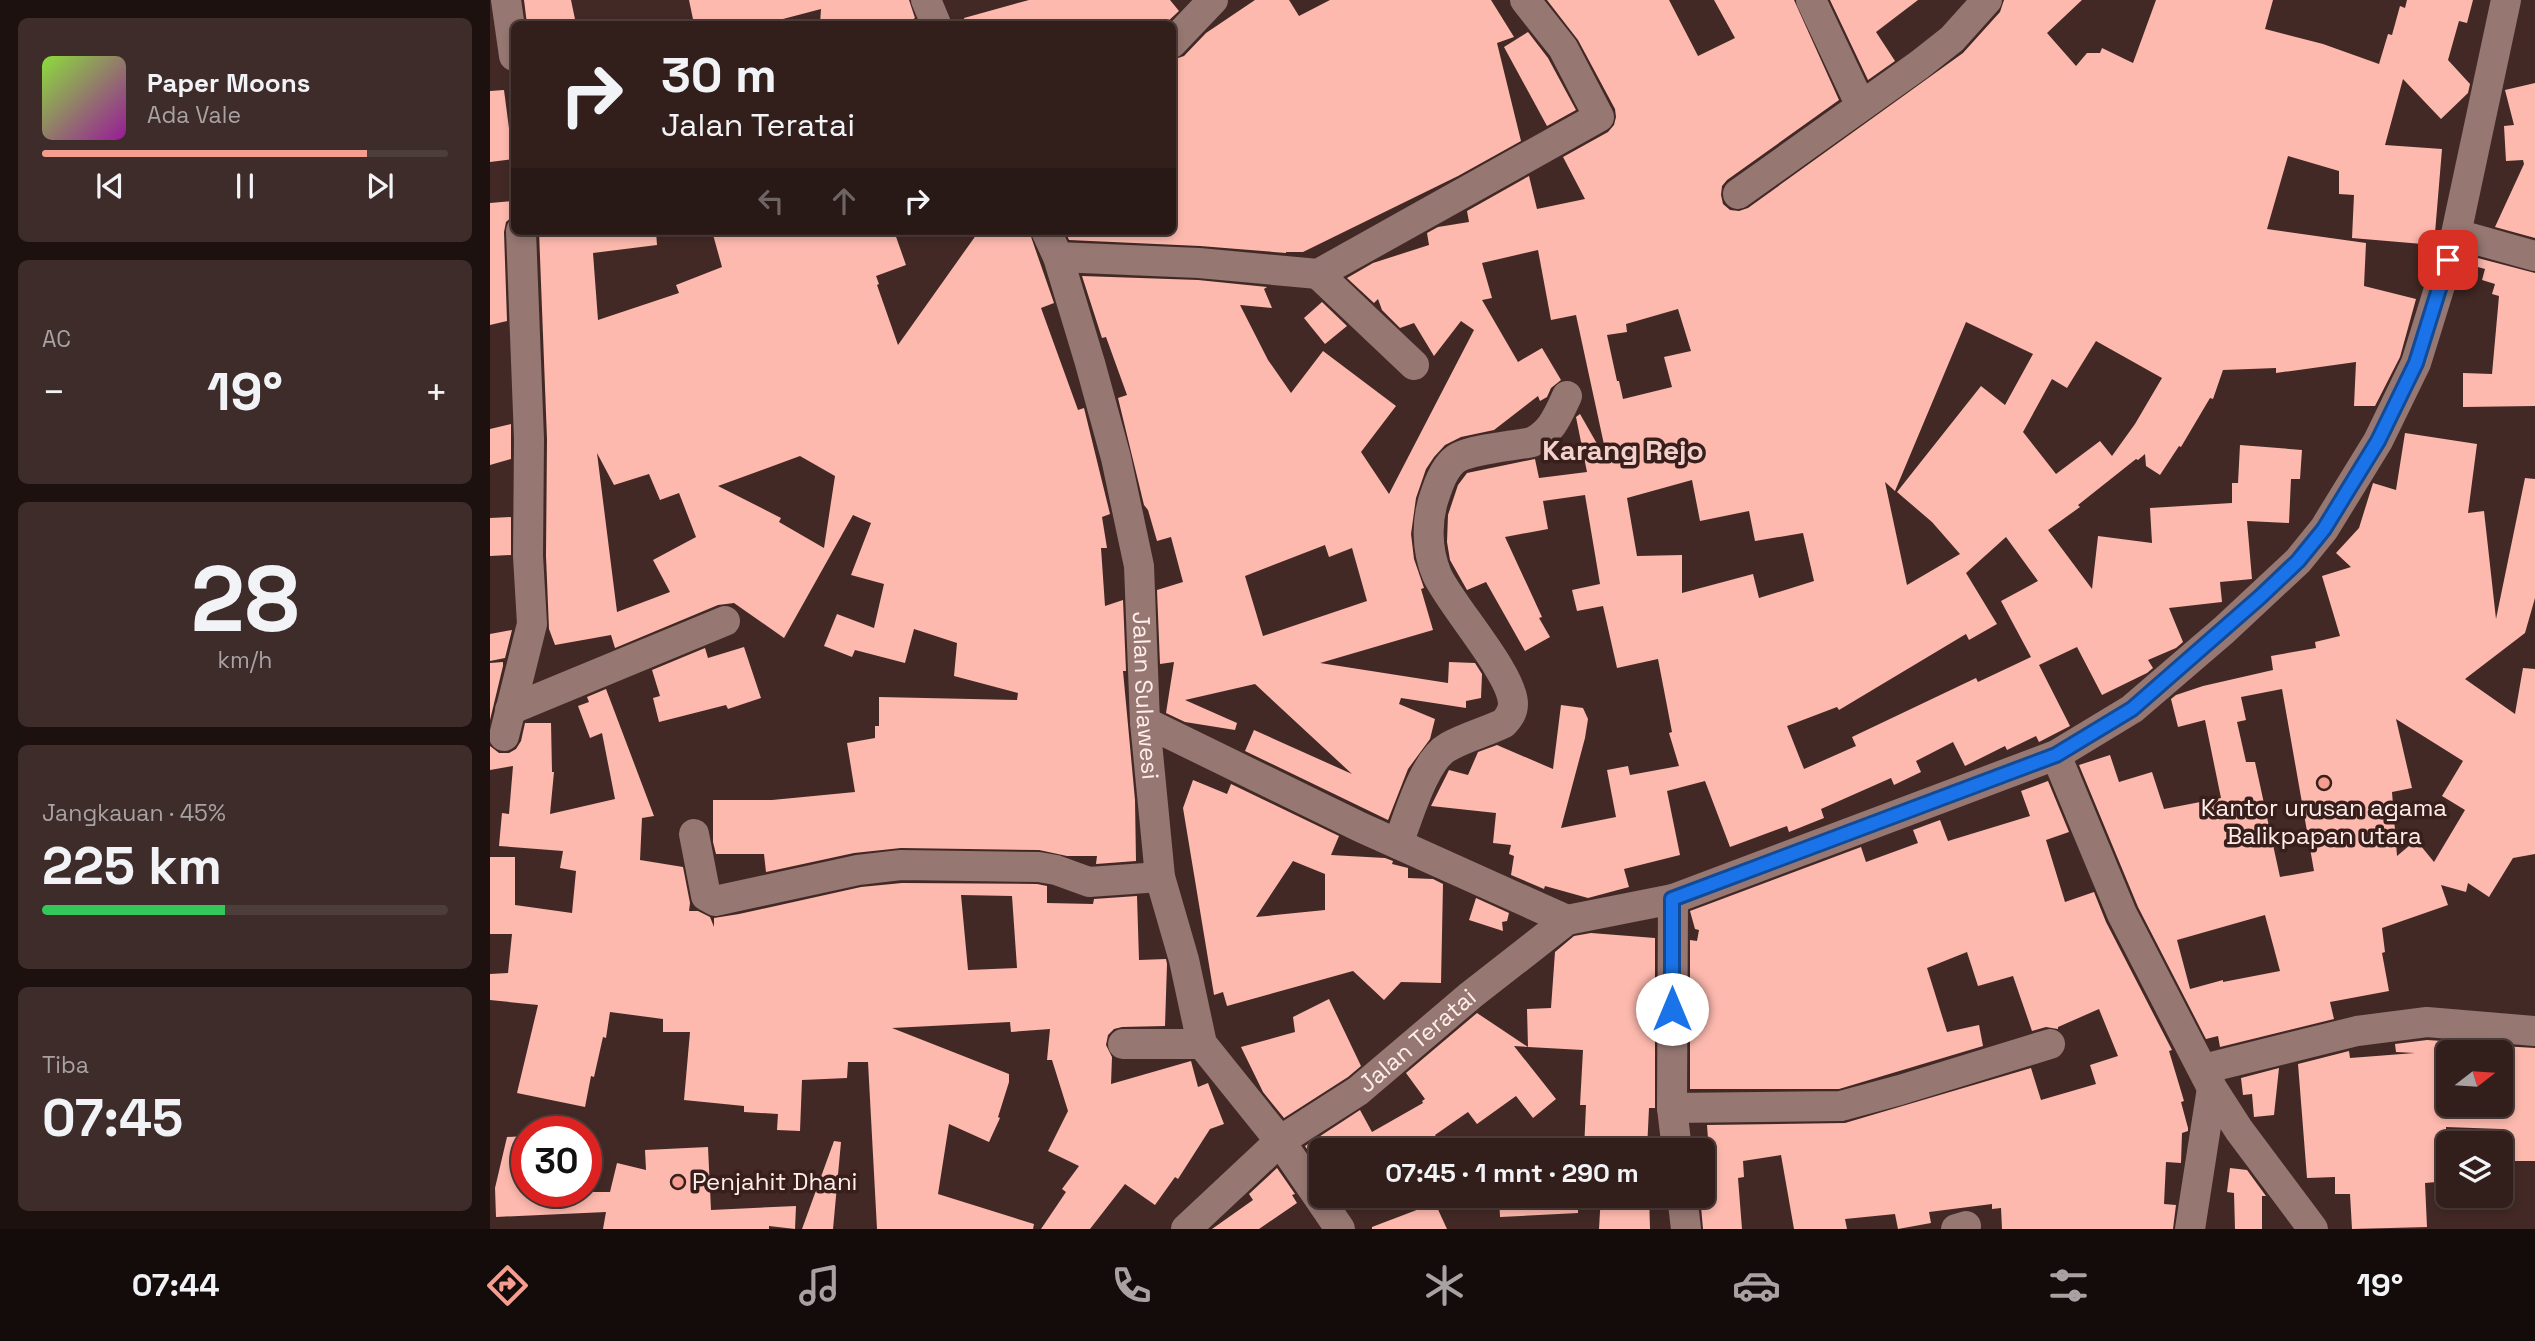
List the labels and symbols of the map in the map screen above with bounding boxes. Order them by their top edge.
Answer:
pin [2418,230,2478,290]
district label: Karang Rejo [1542,432,1704,468]
street label: Jalan Sulawesi [1126,611,1167,781]
marker: Kantor urusan agama Balikpapan utara [2316,775,2332,791]
place label: Kantor urusan agama Balikpapan utara [2201,792,2447,851]
position arrow [1635,972,1709,1046]
street label: Jalan Teratai [1351,981,1482,1099]
north arrow [2436,1040,2513,1116]
speed limit sign: 30 [511,1116,602,1207]
place label: Penjahit Dhani [692,1166,858,1197]
marker: Penjahit Dhani [670,1174,686,1190]

